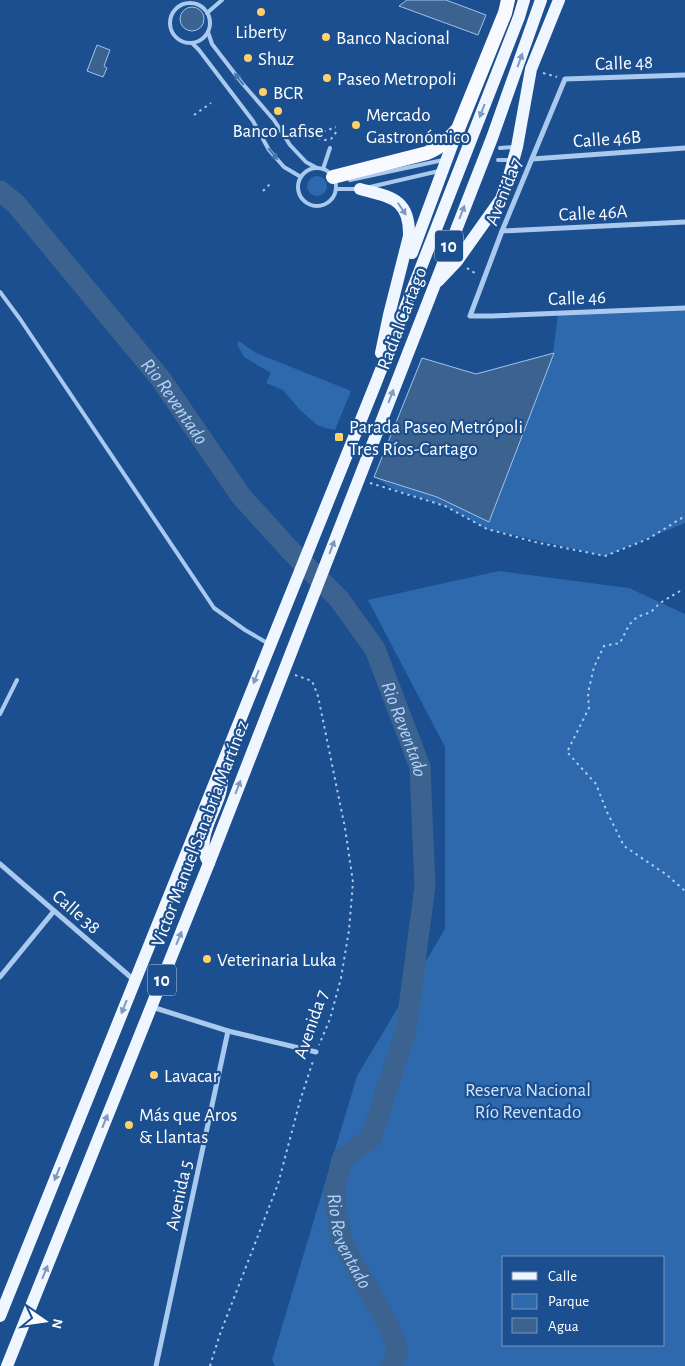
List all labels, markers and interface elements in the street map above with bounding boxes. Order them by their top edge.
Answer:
marker: Liberty [255,6,267,18]
place label: Liberty [235,23,287,42]
place label: Banco Nacional [336,29,450,48]
marker: Banco Nacional [320,31,332,43]
place label: Shuz [258,50,294,69]
marker: Shuz [242,52,254,64]
one-way arrow [516,52,524,67]
street label: Calle 48 [595,53,653,74]
place label: Paseo Metropoli [337,70,457,89]
one-way arrow [234,72,244,86]
marker: Paseo Metropoli [321,72,333,84]
place label: BCR [273,84,304,103]
marker: BCR [257,86,269,98]
one-way arrow [478,104,486,119]
marker: Banco Lafise [272,105,284,117]
place label: Mercado Gastronómico [366,106,470,147]
marker: Mercado Gastronómico [350,119,362,131]
place label: Banco Lafise [232,122,324,141]
street label: Calle 46B [572,128,642,151]
one-way arrow [267,147,278,160]
street label: Avenida 7 [482,155,527,228]
one-way arrow [397,202,407,216]
street label: Calle 46A [558,202,628,225]
one-way arrow [459,205,467,219]
road number: 10 [435,230,463,262]
street label: Radial Cartago [374,265,431,372]
street label: Calle 46 [548,288,606,309]
water label: Rio Reventado [137,355,211,448]
one-way arrow [387,389,395,403]
place label: Parada Paseo Metrópoli Tres Ríos-Cartago [349,418,523,459]
marker: Parada Paseo Metrópoli Tres Ríos-Cartago [333,431,345,443]
one-way arrow [328,540,336,554]
one-way arrow [252,670,259,685]
water label: Rio Reventado [377,679,429,777]
street label: Victor Manuel Sanabria Martínez [148,718,252,949]
one-way arrow [235,779,243,794]
street label: Calle 38 [48,886,104,938]
one-way arrow [175,930,183,945]
place label: Veterinaria Luka [217,951,337,970]
marker: Veterinaria Luka [201,953,213,965]
road number: 10 [148,964,176,996]
street label: Avenida 7 [291,988,332,1061]
one-way arrow [120,1000,128,1015]
place label: Lavacar [164,1067,219,1086]
marker: Lavacar [148,1069,160,1081]
park label: Reserva Nacional Río Reventado [465,1081,591,1122]
place label: Más que Aros & Llantas [139,1106,237,1147]
one-way arrow [102,1114,110,1128]
marker: Más que Aros & Llantas [123,1119,135,1131]
street label: Avenida 5 [163,1158,196,1232]
one-way arrow [53,1167,61,1182]
water label: Rio Reventado [323,1192,375,1292]
legend [502,1256,665,1346]
one-way arrow [41,1264,49,1279]
text: Calle [548,1269,577,1284]
text: Parque [548,1294,589,1309]
north arrow [20,1296,70,1346]
text: N [49,1317,65,1330]
text: Agua [548,1319,579,1334]

